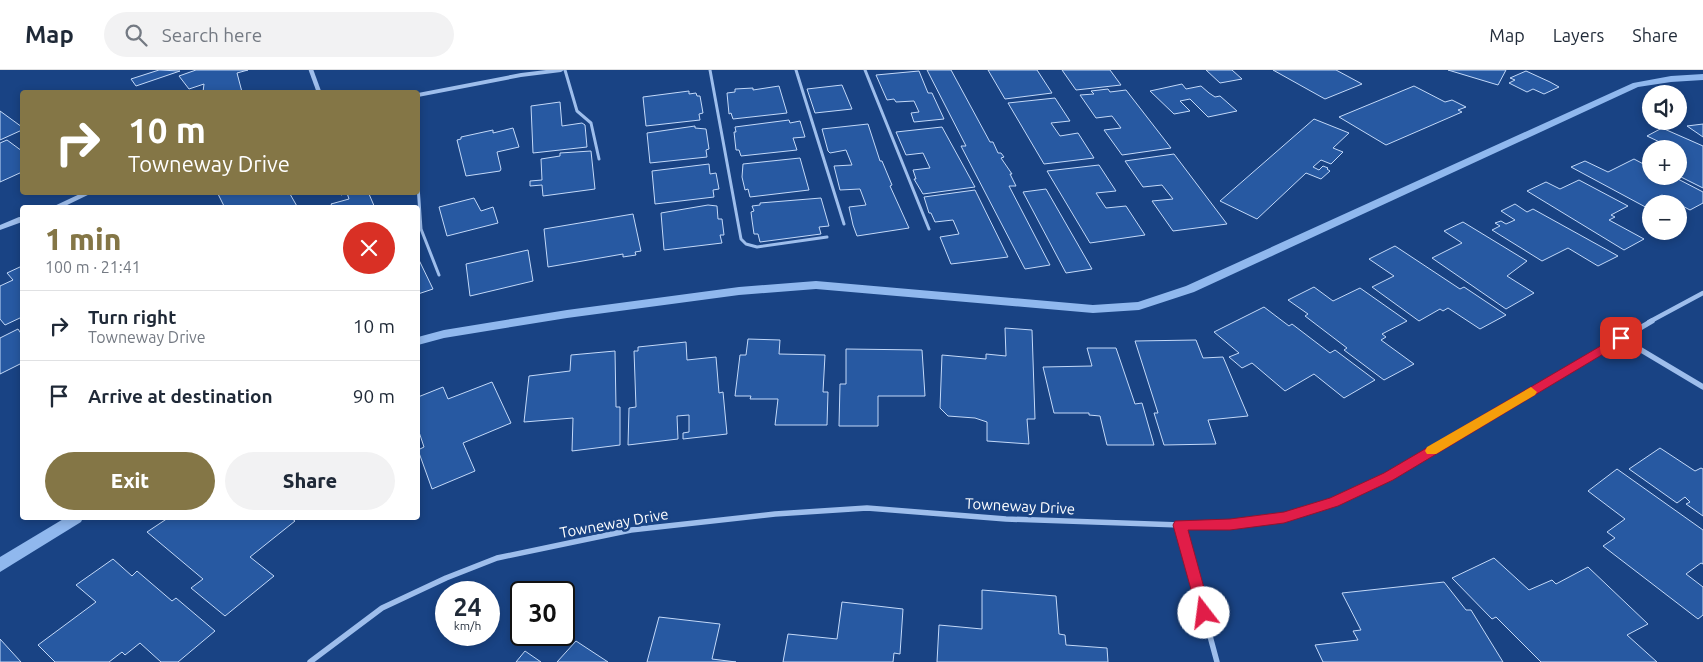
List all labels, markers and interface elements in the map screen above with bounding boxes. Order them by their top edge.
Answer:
search box [104,12,454,57]
text: Map [25,21,74,48]
icon: search [122,21,150,49]
text: Search here [162,24,262,46]
text: Map [1489,25,1525,45]
text: Layers [1553,25,1604,45]
text: Share [1632,25,1678,45]
map controls [1642,85,1687,240]
button: sound [1642,85,1687,130]
icon: right [45,110,110,175]
text: 10 m [128,110,206,150]
button: + [1642,140,1687,185]
text: Towneway Drive [128,151,290,176]
button: − [1642,195,1687,240]
text: 1 min [45,222,121,256]
button: close [343,222,395,274]
text: 100 m · 21:41 [45,258,141,276]
text: Turn right [88,306,176,328]
icon: right [45,312,73,340]
text: 10 m [353,315,395,337]
pin [1600,317,1642,359]
icon: arrive [1607,324,1635,352]
text: Towneway Drive [88,328,206,346]
icon: arrive [45,382,73,410]
text: Arrive at destination [88,385,273,407]
text: 90 m [353,385,395,407]
button: Exit [45,452,215,510]
button: Share [225,452,395,510]
street label: Towneway Drive [964,495,1076,517]
street label: Towneway Drive [558,505,670,541]
speed limit sign: 30 [510,581,575,646]
position arrow [1177,586,1229,638]
text: 24 [453,593,482,621]
text: km/h [454,619,481,632]

